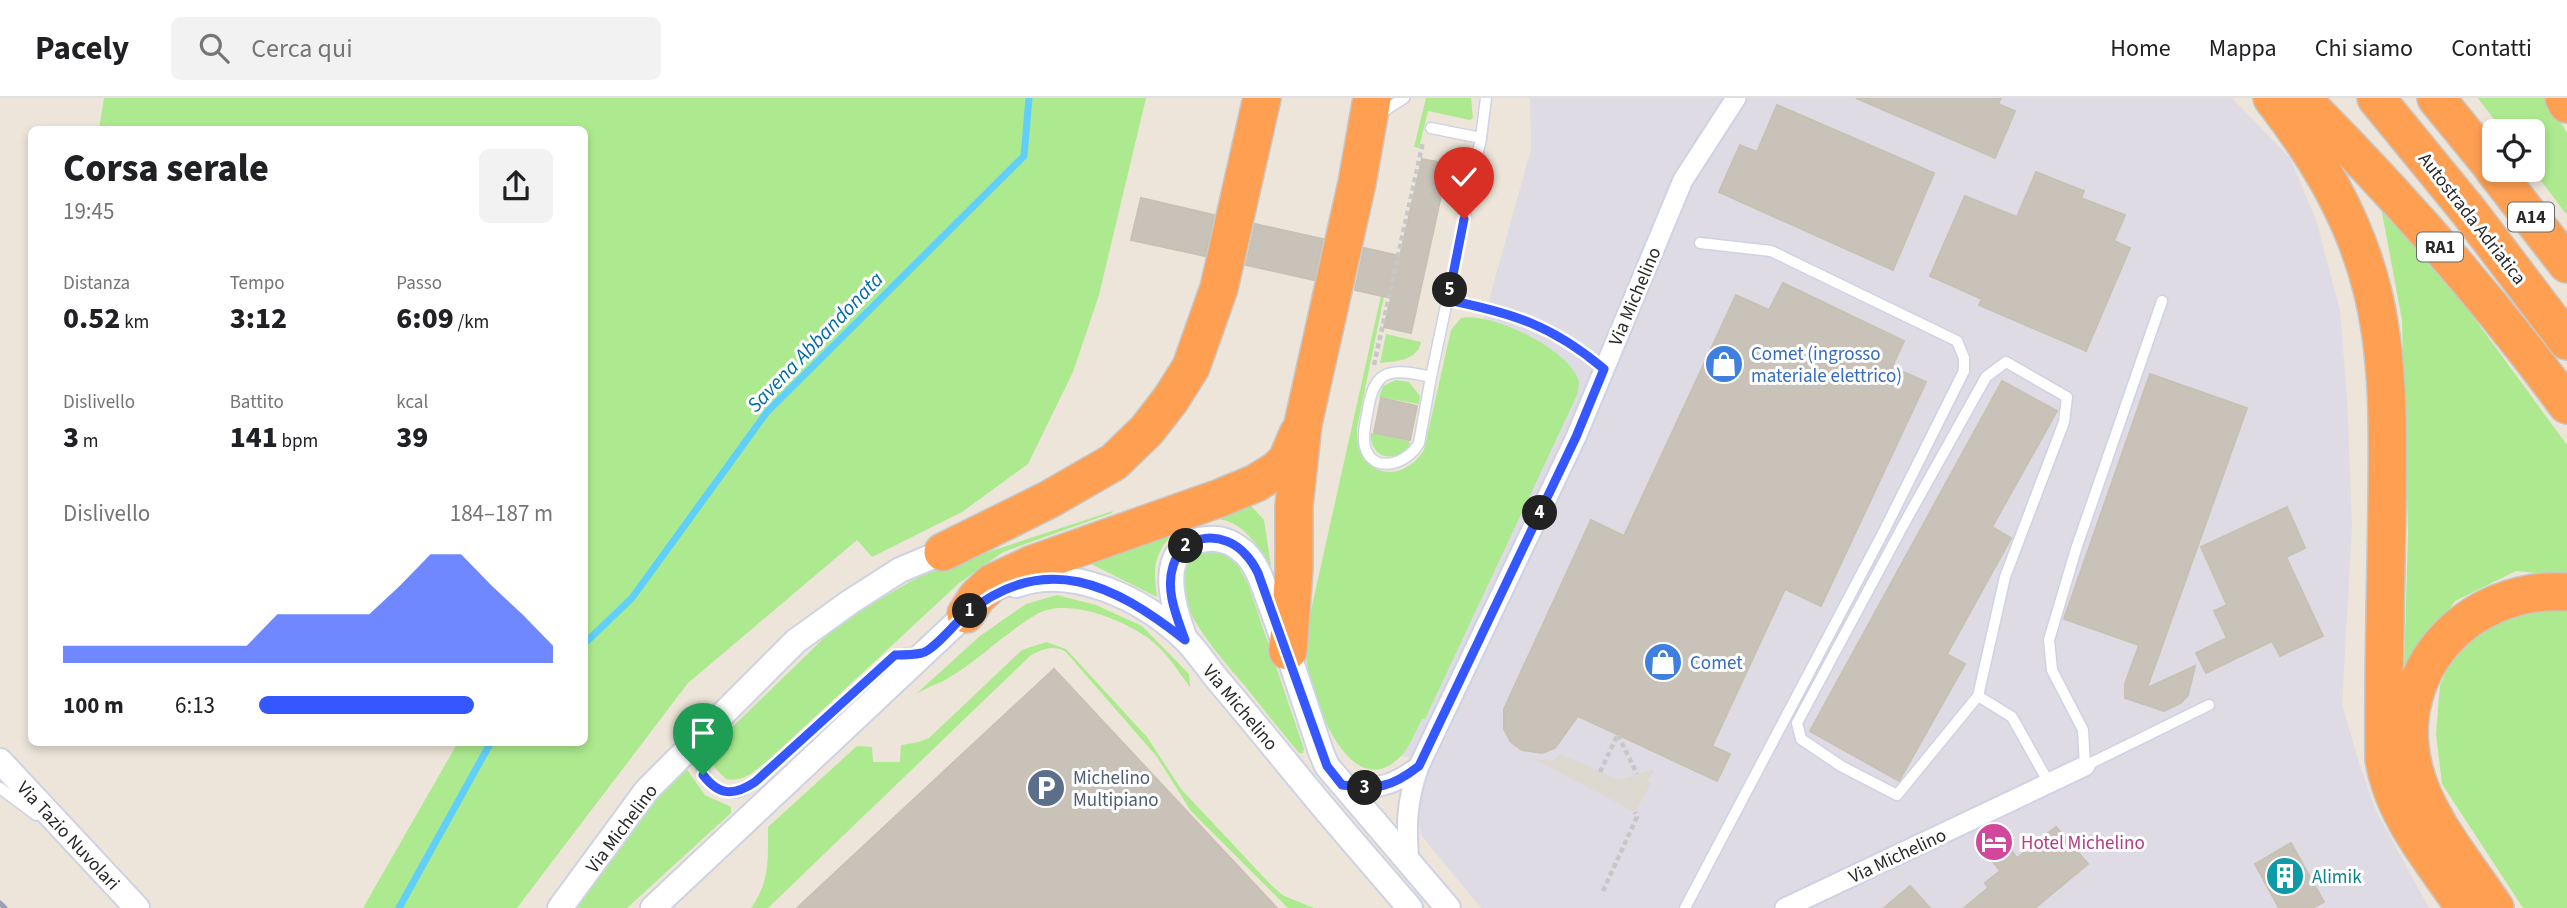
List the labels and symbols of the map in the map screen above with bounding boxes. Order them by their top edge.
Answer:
pin [1434,147,1494,219]
street label: Autostrada Adriatica [2412,147,2532,291]
road number: A14 [2508,202,2554,232]
road number: RA1 [2417,232,2463,262]
street label: Via Michelino [1602,243,1668,350]
water label: Savena Abbandonata [740,265,890,419]
pin: 5 [1432,272,1468,308]
place label: Comet (ingrosso materiale elettrico) [1751,341,1902,390]
shop icon: Comet (ingrosso materiale elettrico) [1703,343,1745,385]
pin: 4 [1522,496,1558,530]
pin: 2 [1168,528,1204,564]
pin: 1 [953,594,988,628]
shop icon: Comet [1642,641,1684,683]
place label: Comet [1690,650,1743,677]
street label: Via Michelino [1196,659,1284,757]
pin [673,703,733,775]
place label: Michelino Multipiano [1073,765,1159,814]
parking icon: Michelino Multipiano [1025,767,1067,809]
pin: 3 [1348,770,1382,806]
street label: Via Tazio Nuvolari [10,775,126,897]
street label: Via Michelino [580,779,665,879]
hotel icon: Hotel Michelino [1973,821,2015,863]
street label: Via Michelino [1844,822,1951,891]
place label: Hotel Michelino [2021,830,2145,857]
building icon: Alimik [2264,855,2306,897]
place label: Alimik [2312,864,2362,891]

